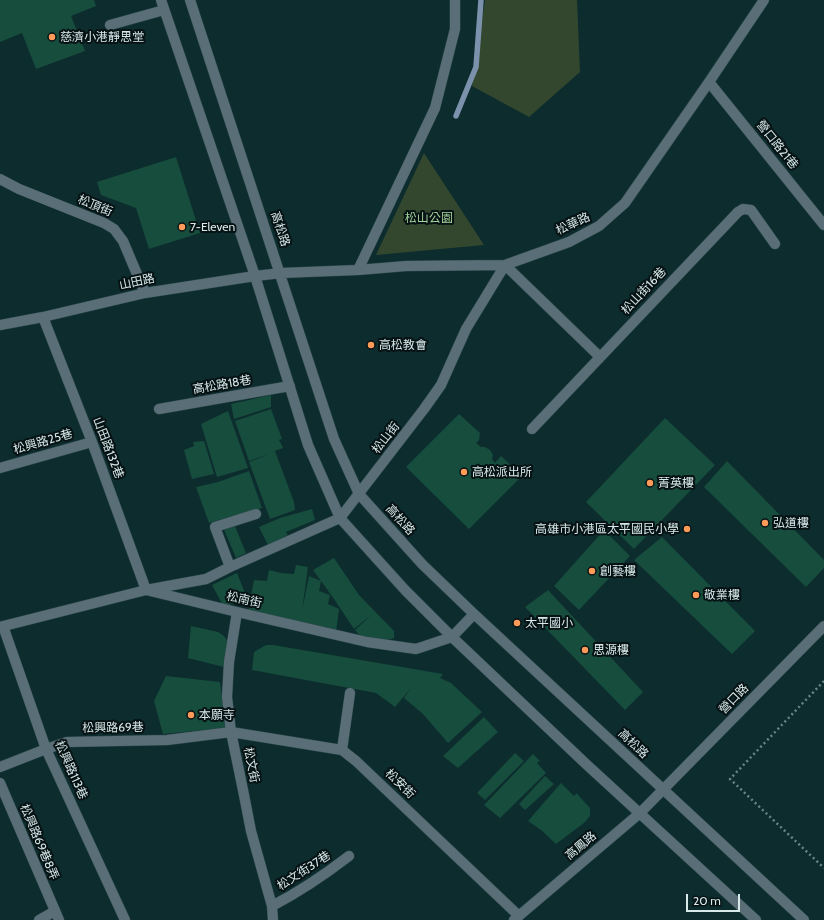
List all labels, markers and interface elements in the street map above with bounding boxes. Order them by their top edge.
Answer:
place label: 慈濟小港靜思堂 [60,30,144,44]
marker: 慈濟小港靜思堂 [47,32,57,42]
street label: 營口路21巷 [753,118,801,172]
street label: 松頂街 [76,192,114,220]
street label: 高松路 [268,210,292,248]
street label: 松華路 [554,210,592,238]
park label: 松山公園 [405,211,453,225]
place label: 7-Eleven [190,220,235,234]
marker: 7-Eleven [177,222,187,232]
street label: 松山街16巷 [619,265,669,317]
street label: 山田路 [118,271,156,293]
place label: 高松教會 [379,338,427,352]
marker: 高松教會 [366,340,376,350]
street label: 高松路18巷 [192,373,252,397]
street label: 山田路132巷 [90,415,126,481]
street label: 松山街 [369,419,403,457]
street label: 松興路25巷 [12,427,74,457]
place label: 高松派出所 [472,465,532,479]
marker: 高松派出所 [459,467,469,477]
place label: 菁英樓 [658,476,694,490]
marker: 菁英樓 [645,478,655,488]
street label: 高松路 [383,502,417,538]
place label: 弘道樓 [773,516,809,530]
marker: 弘道樓 [760,518,770,528]
place label: 高雄市小港區太平國民小學 [535,522,679,536]
marker: 高雄市小港區太平國民小學 [682,524,692,534]
place label: 創藝樓 [600,564,636,578]
marker: 創藝樓 [587,566,597,576]
place label: 敬業樓 [704,588,740,602]
street label: 松南街 [225,589,263,611]
marker: 敬業樓 [691,590,701,600]
place label: 太平國小 [525,616,573,630]
marker: 太平國小 [512,618,522,628]
place label: 思源樓 [593,643,629,657]
marker: 思源樓 [580,645,590,655]
street label: 營口路 [716,681,752,717]
place label: 本願寺 [199,708,235,722]
marker: 本願寺 [186,710,196,720]
street label: 松興路69巷 [82,720,144,736]
street label: 高松路 [615,726,651,762]
street label: 松興路113巷 [52,739,90,801]
street label: 松文街 [240,746,262,784]
street label: 松安街 [382,766,418,802]
street label: 松興路69巷8弄 [17,802,61,882]
street label: 高鳳路 [563,829,599,863]
street label: 松文街37巷 [275,848,333,894]
scale bar [688,886,742,912]
text: 20 m [693,893,721,908]

